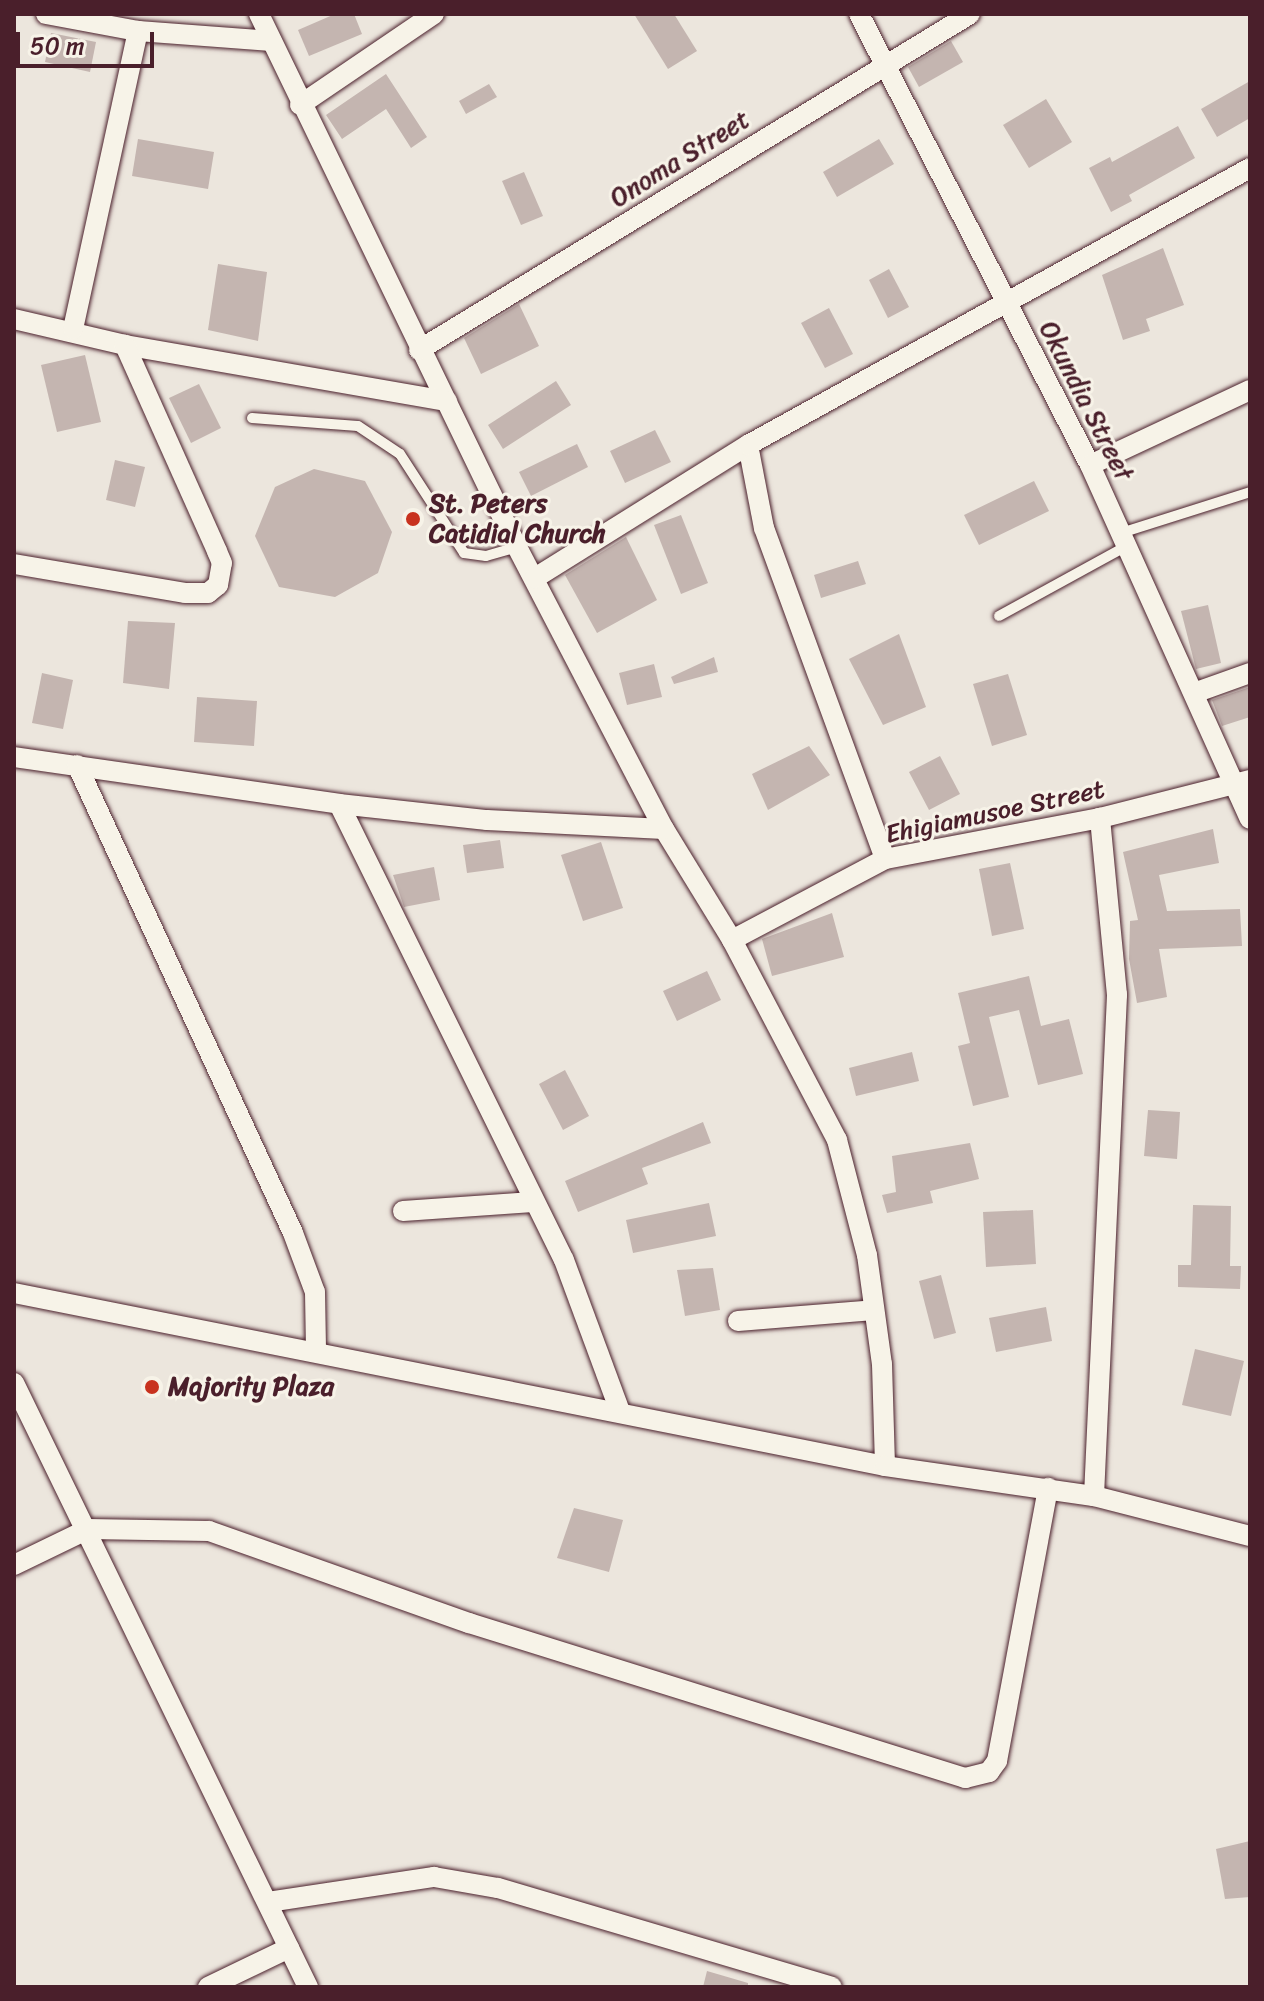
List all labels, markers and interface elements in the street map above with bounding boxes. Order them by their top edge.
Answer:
scale bar [20,16,158,66]
text: 50 m [30,25,85,67]
street label: Onoma Street [604,104,756,214]
street label: Okundia Street [1032,316,1140,486]
place label: St. Peters Catidial Church [429,488,606,550]
marker: St. Peters Catidial Church [404,510,422,528]
street label: Ehigiamusoe Street [883,774,1107,850]
place label: Majority Plaza [168,1371,334,1403]
marker: Majority Plaza [143,1378,161,1396]

